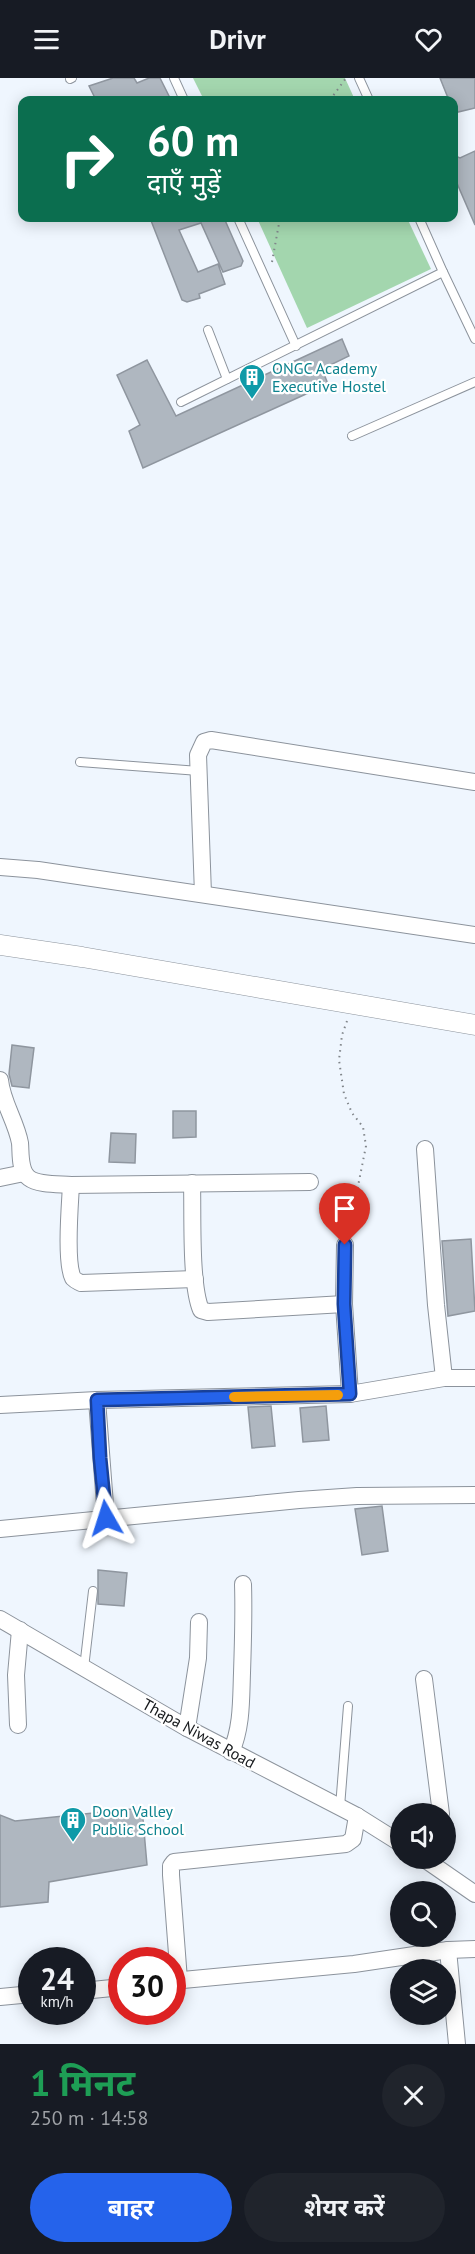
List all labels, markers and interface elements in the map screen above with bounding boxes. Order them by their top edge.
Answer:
text: Drivr [209,22,266,56]
icon: menu [30,23,63,56]
icon: heart [412,23,445,56]
text: 60 m [147,113,239,168]
icon: right [48,120,126,198]
text: दाएँ मुड़ें [147,166,221,200]
place label: ONGC Academy Executive Hostel [272,358,386,396]
building icon: ONGC Academy Executive Hostel [237,362,267,400]
pin [319,1183,370,1245]
icon: arrive [328,1192,361,1225]
position arrow [74,1486,138,1550]
street label: Thapa Niwas Road [139,1694,259,1772]
place label: Doon Valley Public School [92,1801,184,1839]
map controls [390,1803,456,2025]
button: sound [390,1803,456,1869]
building icon: Doon Valley Public School [58,1805,88,1843]
button: search [390,1881,456,1947]
speed limit sign: 30 [108,1947,186,2025]
text: 24 [40,1959,74,1998]
button: layers [390,1959,456,2025]
text: km/h [41,1992,73,2011]
text: 1 मिनट [30,2059,135,2106]
button: close [382,2064,445,2127]
text: 250 m · 14:58 [30,2105,148,2131]
button: बाहर [30,2173,232,2242]
button: शेयर करें [244,2173,445,2242]

